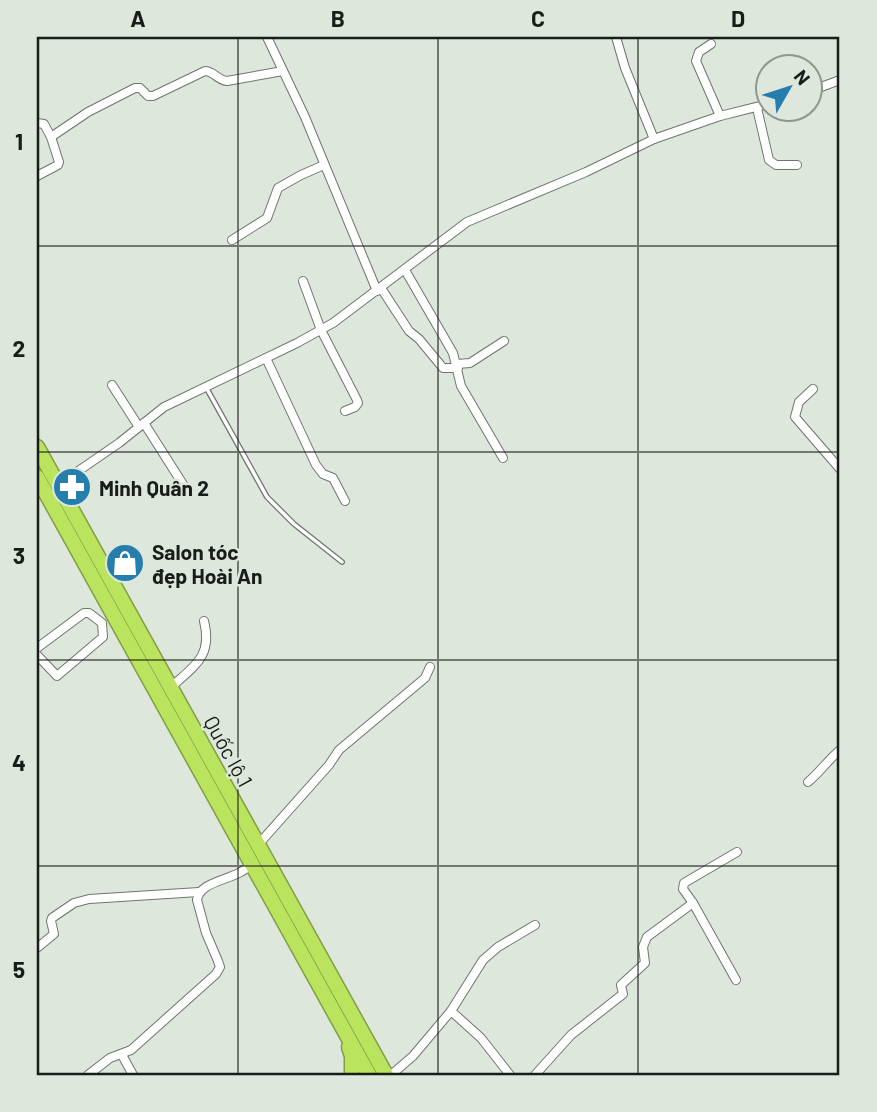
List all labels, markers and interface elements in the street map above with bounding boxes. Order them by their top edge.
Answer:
text: A [130,4,146,32]
text: B [331,4,345,32]
text: C [531,4,545,32]
text: D [731,4,745,32]
north arrow [754,52,824,122]
text: N [790,65,816,89]
text: 1 [15,127,23,155]
text: 2 [13,334,25,362]
pharmacy icon: Minh Quân 2 [51,466,93,508]
place label: Minh Quân 2 [99,475,209,500]
place label: Salon tóc đẹp Hoài An [152,539,263,589]
text: 3 [13,541,25,569]
shop icon: Salon tóc đẹp Hoài An [104,542,146,584]
street label: Quốc lộ 1 [199,711,259,791]
text: 4 [12,748,26,776]
text: 5 [13,955,25,983]

